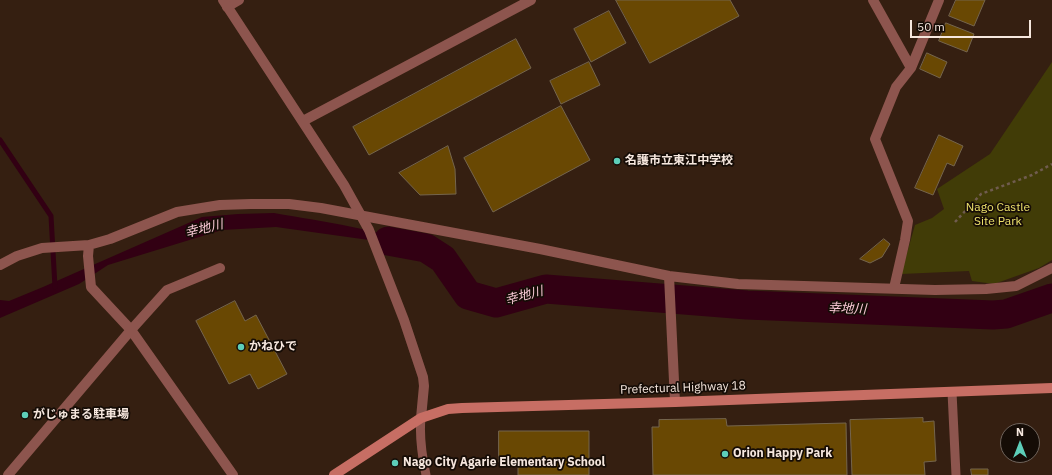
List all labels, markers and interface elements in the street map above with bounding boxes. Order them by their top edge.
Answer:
scale bar [912,12,1033,38]
text: 50 m [917,19,945,34]
place label: 名護市立東江中学校 [625,154,733,168]
marker: 名護市立東江中学校 [612,156,622,166]
park label: Nago Castle Site Park [966,201,1030,229]
water label: 幸地川 [183,217,225,241]
water label: 幸地川 [503,283,545,309]
water label: 幸地川 [827,301,867,317]
place label: かねひで [249,340,297,354]
marker: かねひで [236,342,246,352]
street label: Prefectural Highway 18 [620,379,746,397]
place label: がじゅまる駐車場 [33,408,129,422]
marker: がじゅまる駐車場 [20,410,30,420]
north arrow [1000,423,1040,463]
text: N [1016,425,1024,439]
place label: Orion Happy Park [733,447,832,461]
marker: Orion Happy Park [720,449,730,459]
place label: Nago City Agarie Elementary School [403,456,605,470]
marker: Nago City Agarie Elementary School [390,458,400,468]

